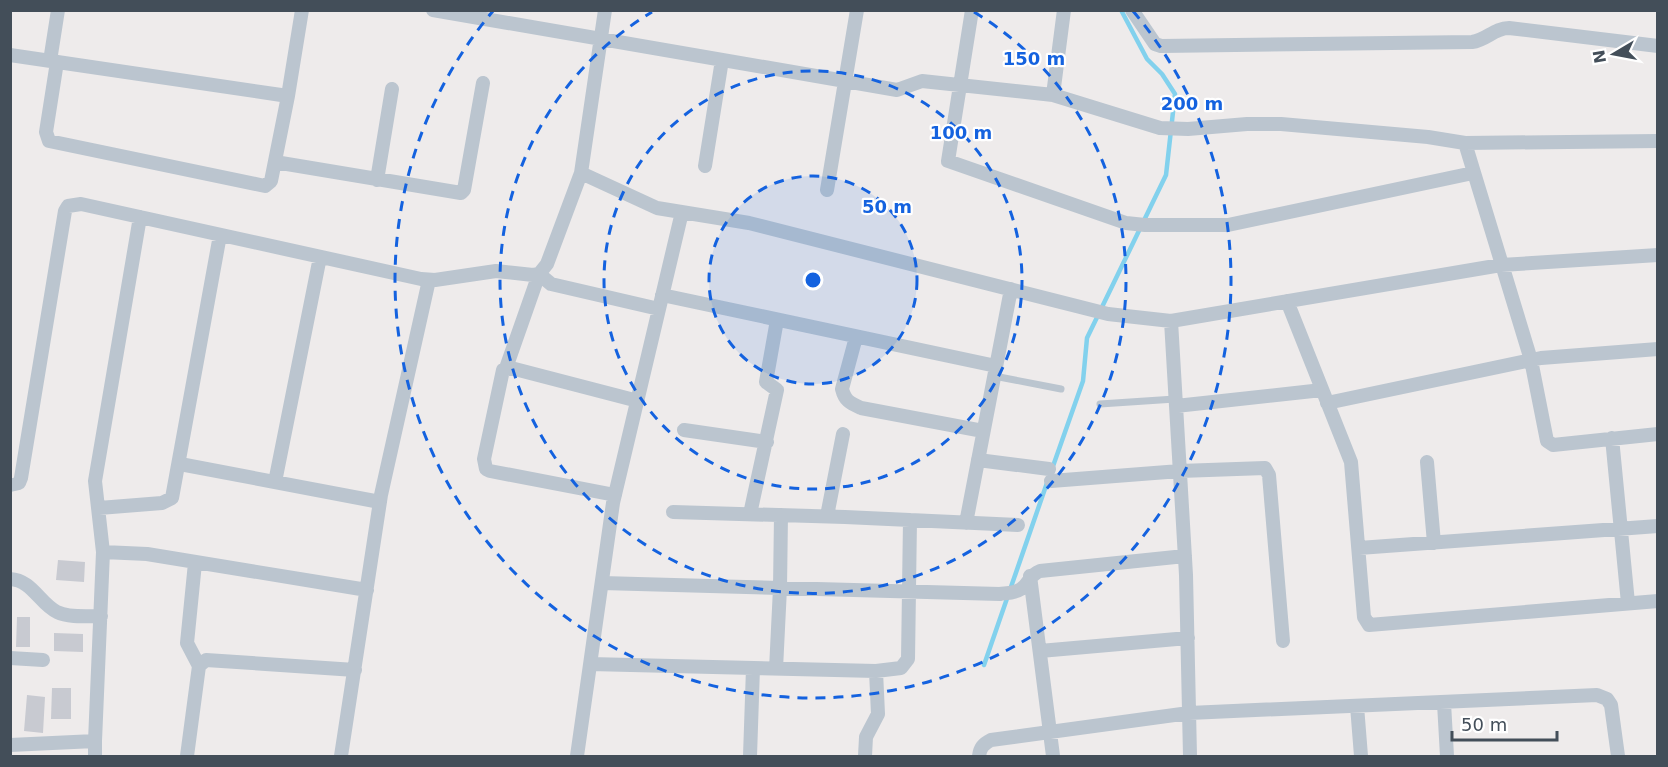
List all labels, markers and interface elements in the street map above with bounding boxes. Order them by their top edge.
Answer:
north arrow [1584,24,1644,84]
text: 150 m [1003,48,1065,69]
text: N [1589,48,1610,65]
text: 200 m [1161,93,1223,114]
text: 100 m [930,122,992,143]
text: 50 m [862,196,912,217]
centre of rings [803,270,823,290]
scale bar [1452,704,1557,742]
text: 50 m [1461,714,1507,735]

